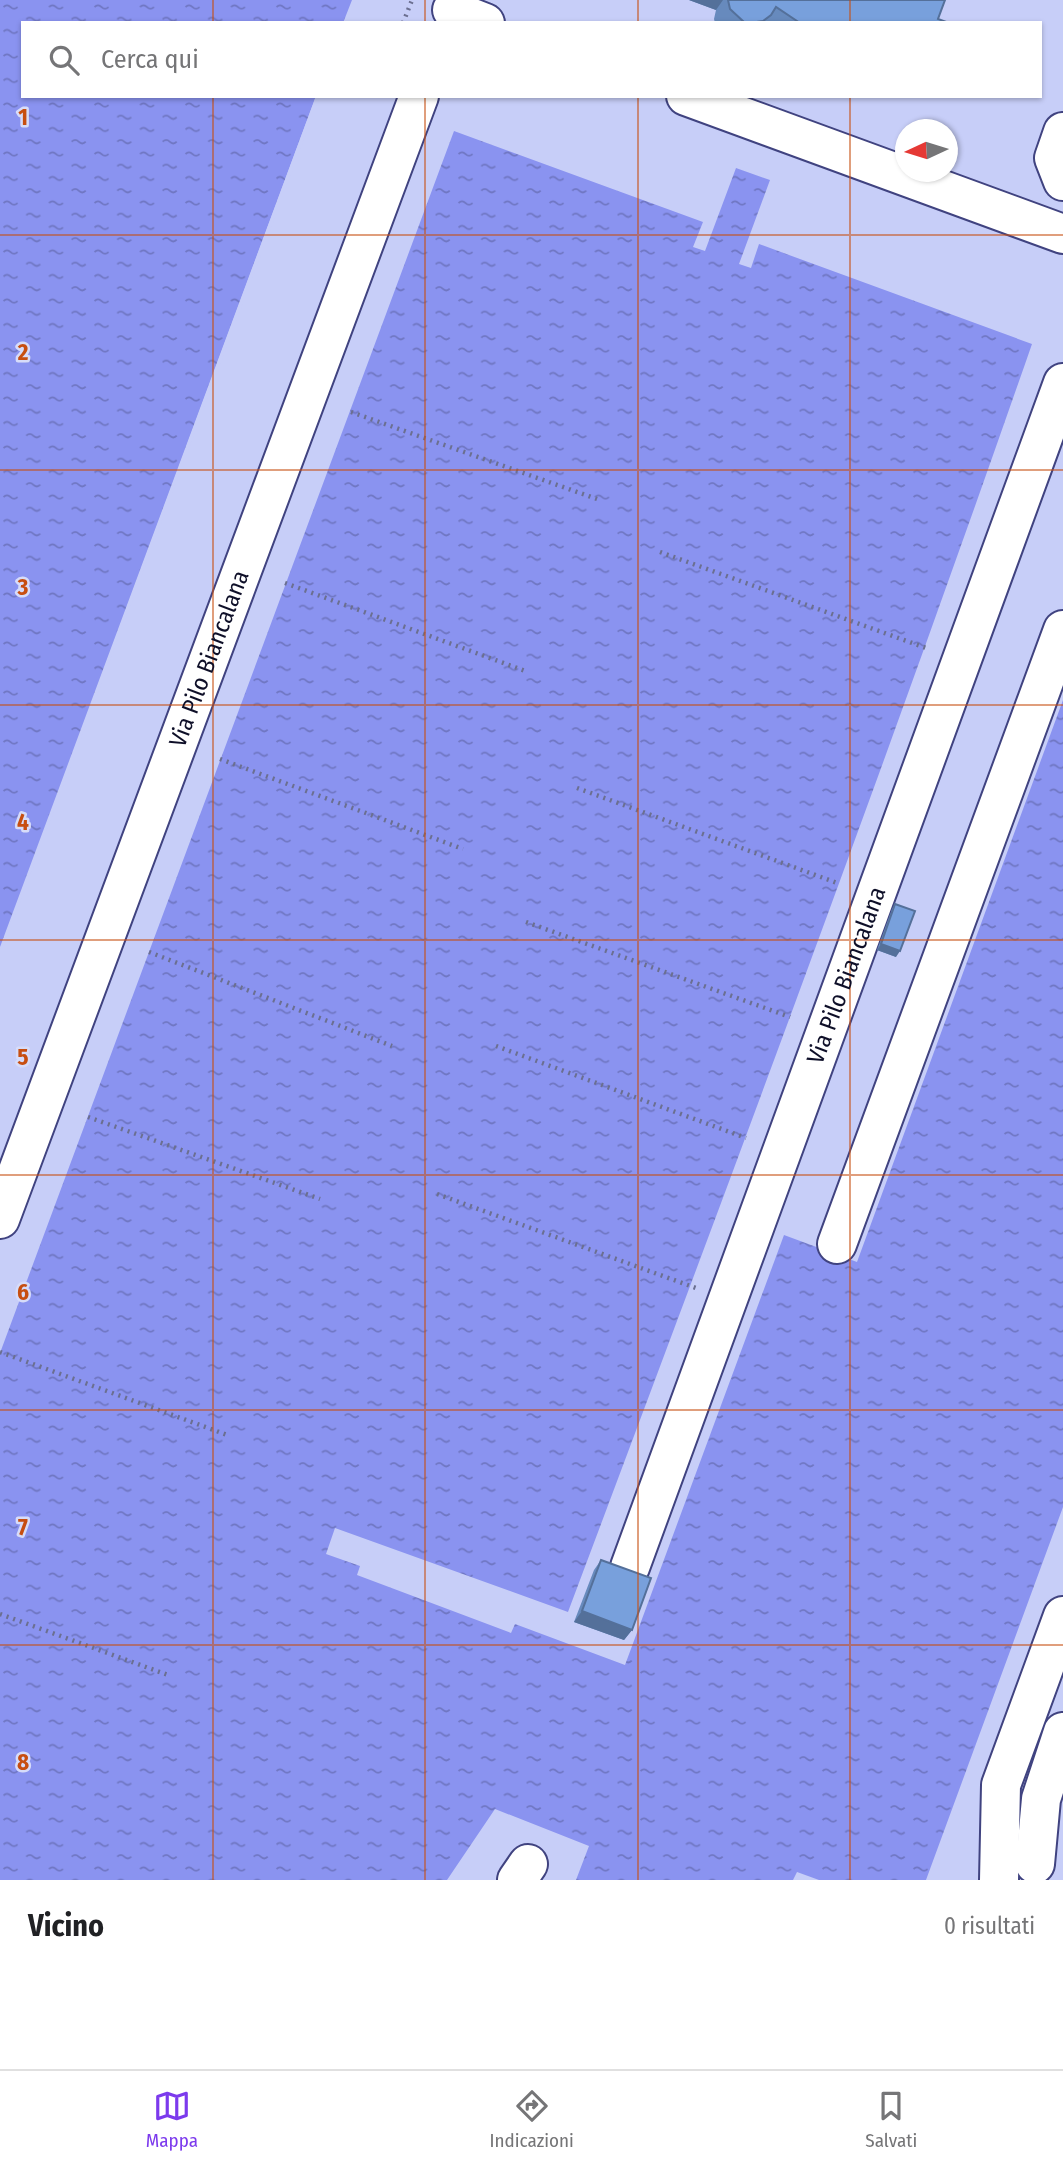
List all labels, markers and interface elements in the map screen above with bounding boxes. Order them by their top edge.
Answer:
search box [21,21,1042,98]
icon: search [45,41,83,79]
text: Cerca qui [101,44,199,75]
text: 1 [18,103,28,131]
north arrow [895,119,958,182]
text: 2 [17,338,29,366]
street label: Via Pilo Biancalana [163,567,255,751]
text: 3 [17,573,29,601]
text: 4 [17,808,29,836]
street label: Via Pilo Biancalana [801,883,892,1068]
text: 5 [17,1043,29,1071]
text: 6 [17,1278,29,1306]
text: 7 [18,1513,28,1541]
text: 8 [17,1748,29,1776]
text: Vicino [28,1908,104,1944]
text: 0 risultati [944,1912,1035,1940]
tab: Mappa [146,2087,198,2152]
tab: Indicazioni [489,2087,574,2152]
tab: Salvati [865,2087,917,2152]

